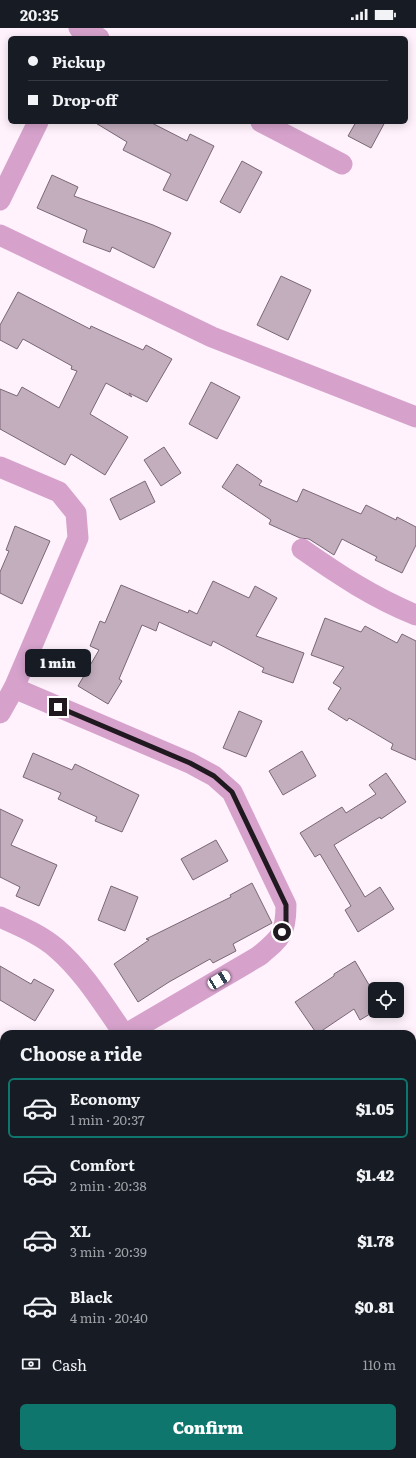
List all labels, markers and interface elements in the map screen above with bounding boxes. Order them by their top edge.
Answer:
text: 20:35 [20,3,59,26]
text: Pickup [52,50,105,73]
text: Drop-off [52,88,117,111]
callout: 1 min [25,649,91,677]
text: 1 min [40,653,76,672]
route end [49,698,67,716]
route start [273,923,291,941]
car [206,969,232,991]
map controls [368,982,404,1018]
button: locate [368,982,404,1018]
text: Choose a ride [20,1040,142,1067]
text: Economy [70,1087,140,1110]
icon: car [22,1090,58,1126]
text: $1.05 [356,1097,394,1120]
text: 1 min · 20:37 [70,1110,145,1129]
text: Comfort [70,1153,135,1176]
icon: car [22,1156,58,1192]
text: $1.42 [356,1163,394,1186]
text: 2 min · 20:38 [70,1176,147,1195]
text: XL [70,1219,91,1242]
icon: car [22,1222,58,1258]
text: $1.78 [357,1229,394,1252]
text: 3 min · 20:39 [70,1242,147,1261]
text: Black [70,1285,113,1308]
icon: car [22,1288,58,1324]
text: $0.81 [355,1295,394,1318]
text: 4 min · 20:40 [70,1308,148,1327]
icon: cash [20,1353,42,1375]
text: Cash [52,1353,87,1376]
text: 110 m [363,1355,396,1374]
button: Confirm [20,1404,396,1450]

